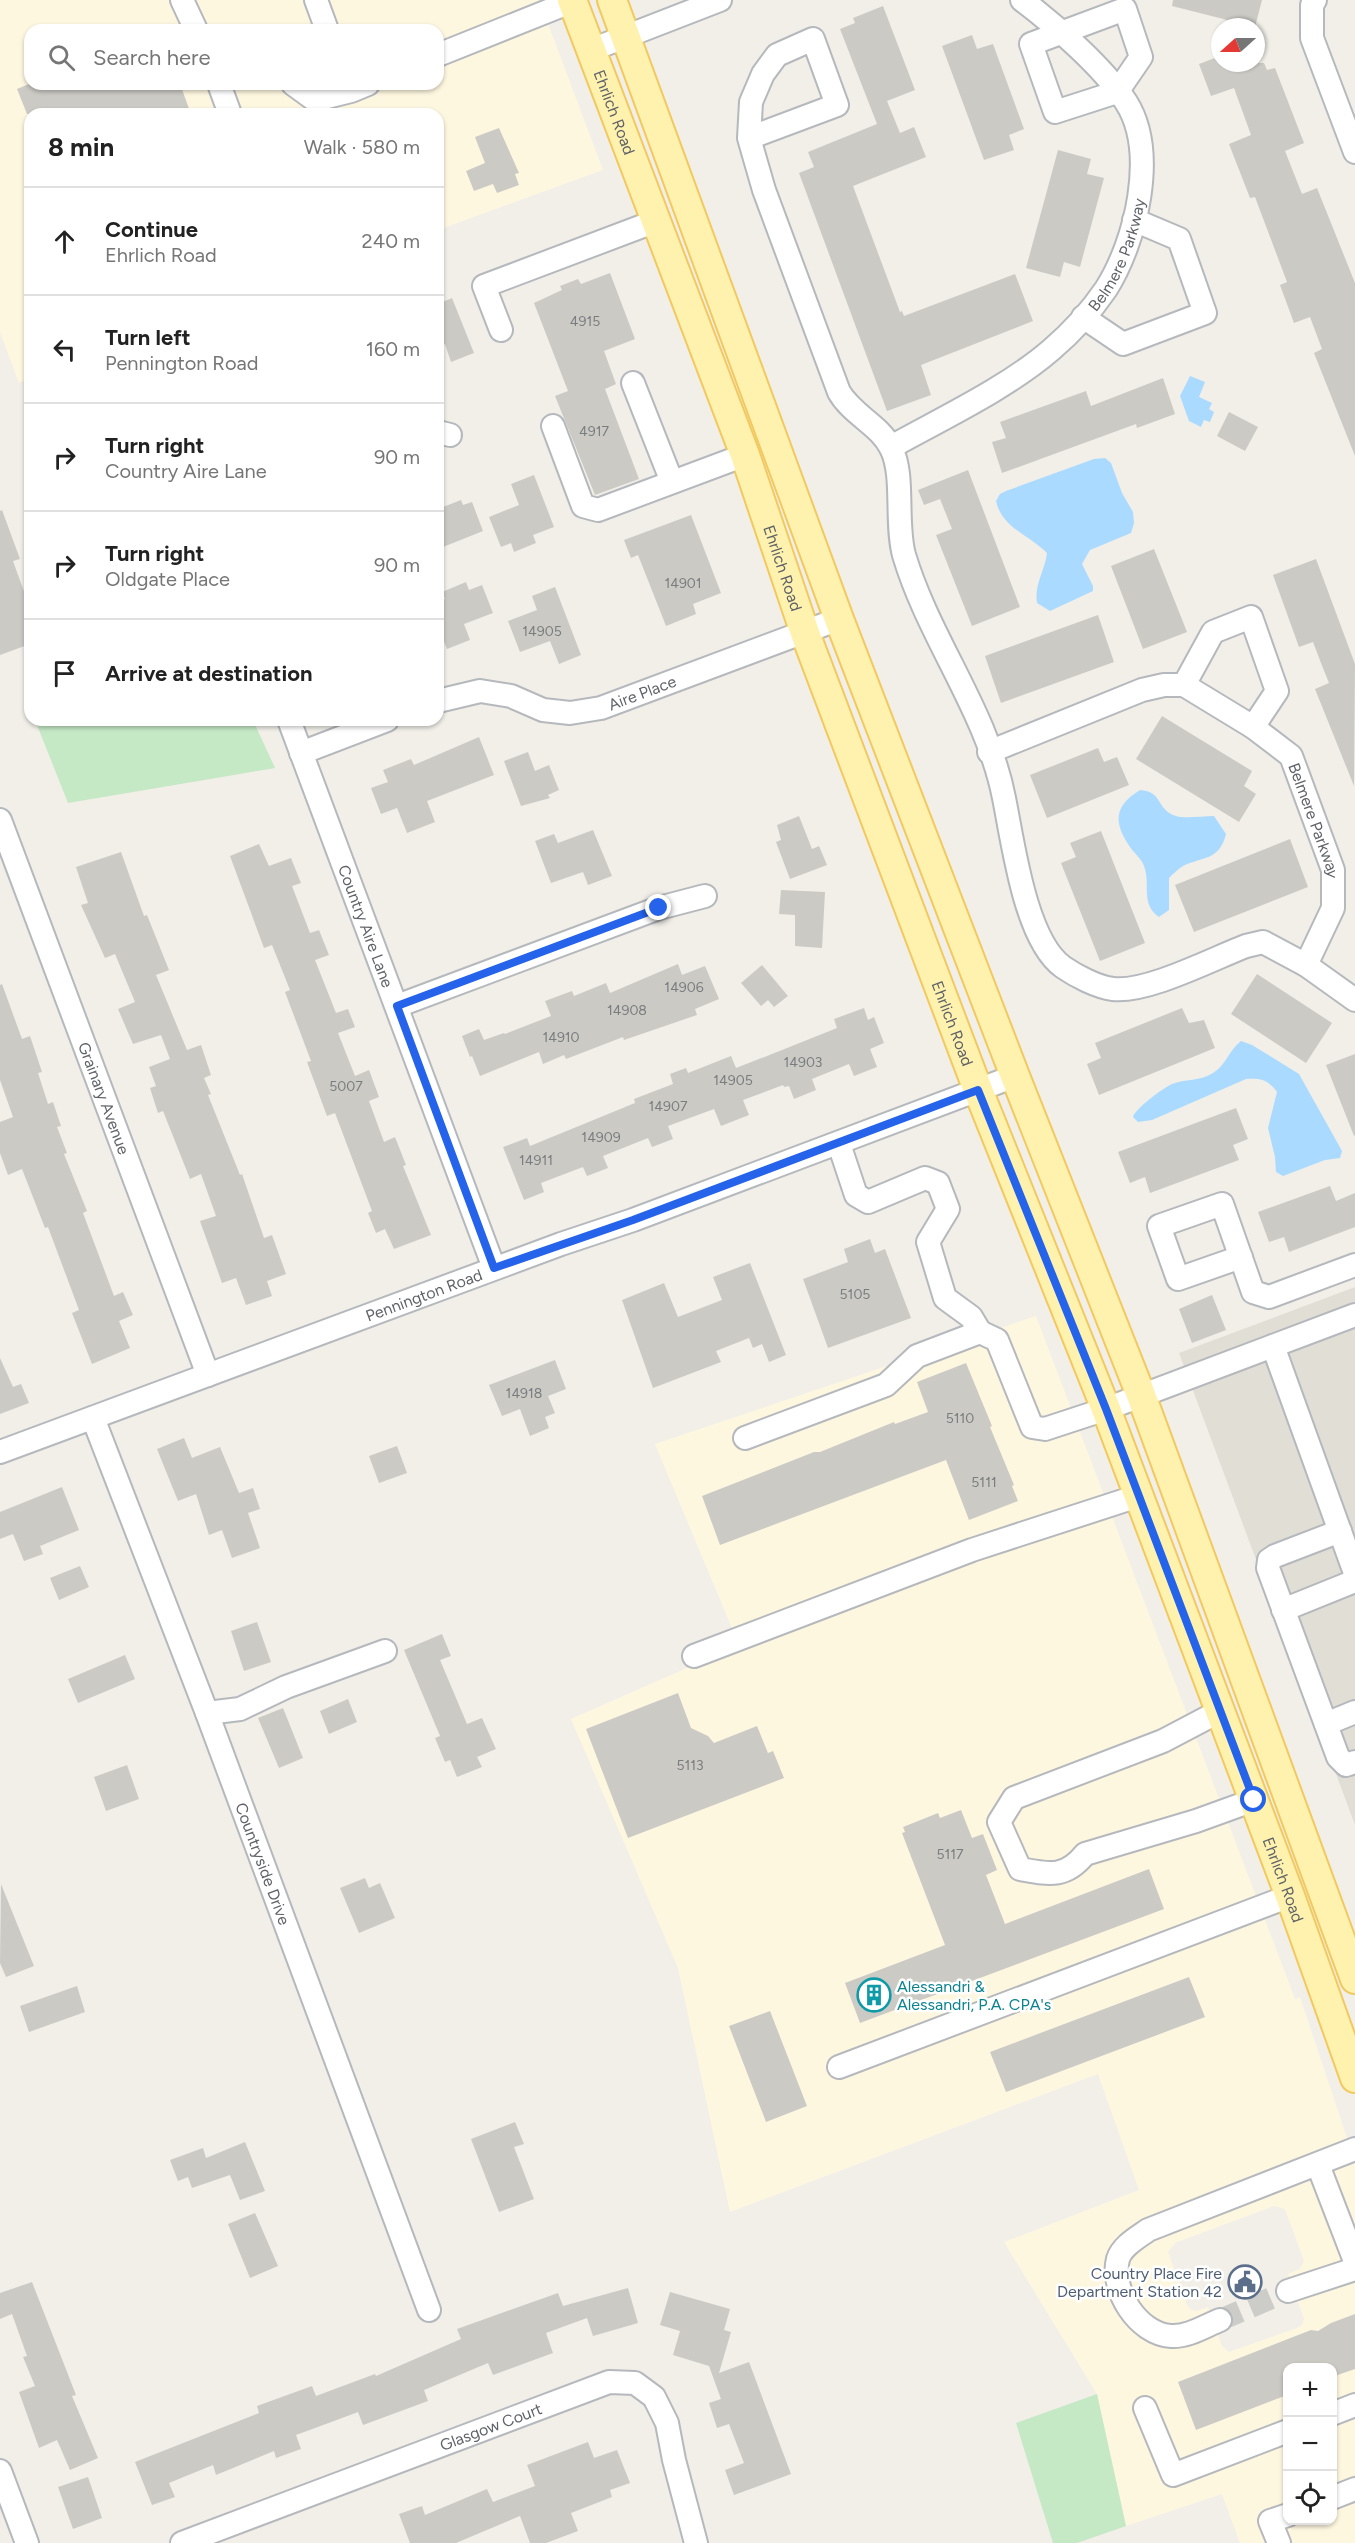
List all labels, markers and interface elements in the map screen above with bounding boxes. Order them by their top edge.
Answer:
north arrow [1211,18,1265,72]
search box [24,24,444,90]
icon: search [45,41,78,74]
text: Search here [93,44,211,71]
street label: Ehrlich Road [589,67,639,158]
text: 8 min [48,131,114,163]
text: Walk · 580 m [304,135,420,159]
street label: Belmere Parkway [1084,196,1149,315]
text: Continue [105,216,198,243]
icon: ahead [48,225,81,258]
text: 240 m [362,229,420,253]
text: Ehrlich Road [105,243,217,267]
house number: 4915 [570,313,600,330]
text: Turn left [105,324,191,351]
icon: left [48,333,81,366]
text: 160 m [366,337,420,361]
text: Pennington Road [105,351,258,375]
house number: 4917 [579,423,609,440]
text: Turn right [105,432,204,459]
icon: right [48,441,81,474]
text: 90 m [374,445,420,469]
text: Country Aire Lane [105,459,267,483]
street label: Ehrlich Road [759,523,806,614]
text: Turn right [105,540,204,567]
icon: right [48,549,81,582]
text: 90 m [374,553,420,577]
text: Oldgate Place [105,567,230,591]
house number: 14901 [664,575,702,592]
house number: 14905 [522,623,562,640]
icon: arrive [48,657,81,690]
text: Arrive at destination [105,660,313,687]
street label: Aire Place [606,672,679,714]
street label: Belmere Parkway [1284,760,1342,879]
street label: Country Aire Lane [334,862,397,990]
route end [645,894,671,920]
street label: Ehrlich Road [928,978,977,1069]
house number: 14906 [664,979,704,996]
house number: 14908 [607,1002,647,1019]
house number: 14910 [542,1029,580,1046]
street label: Grainary Avenue [74,1039,134,1157]
house number: 14903 [784,1054,823,1071]
house number: 14905 [713,1072,753,1089]
house number: 5007 [329,1078,363,1095]
house number: 14907 [649,1098,688,1115]
house number: 14909 [581,1129,621,1146]
house number: 14911 [519,1152,553,1169]
street label: Pennington Road [363,1265,485,1326]
house number: 5105 [840,1286,870,1303]
house number: 14918 [506,1385,542,1402]
house number: 5110 [946,1410,974,1427]
house number: 5111 [971,1474,997,1491]
house number: 5113 [676,1757,704,1774]
route start [1240,1786,1266,1812]
street label: Countryside Drive [231,1800,294,1928]
street label: Ehrlich Road [1259,1834,1308,1925]
house number: 5117 [936,1846,964,1863]
building icon: Alessandri & Alessandri, P.A. CPA's [856,1977,892,2013]
place label: Alessandri & Alessandri, P.A. CPA's [897,1977,1051,2014]
place label: Country Place Fire Department Station 42 [1057,2264,1222,2301]
public building icon: Country Place Fire Department Station 42 [1227,2264,1263,2300]
map controls [1283,2363,1337,2525]
button: + [1283,2363,1337,2417]
street label: Glasgow Court [437,2399,545,2455]
button: − [1283,2417,1337,2471]
button: locate [1283,2471,1337,2525]

